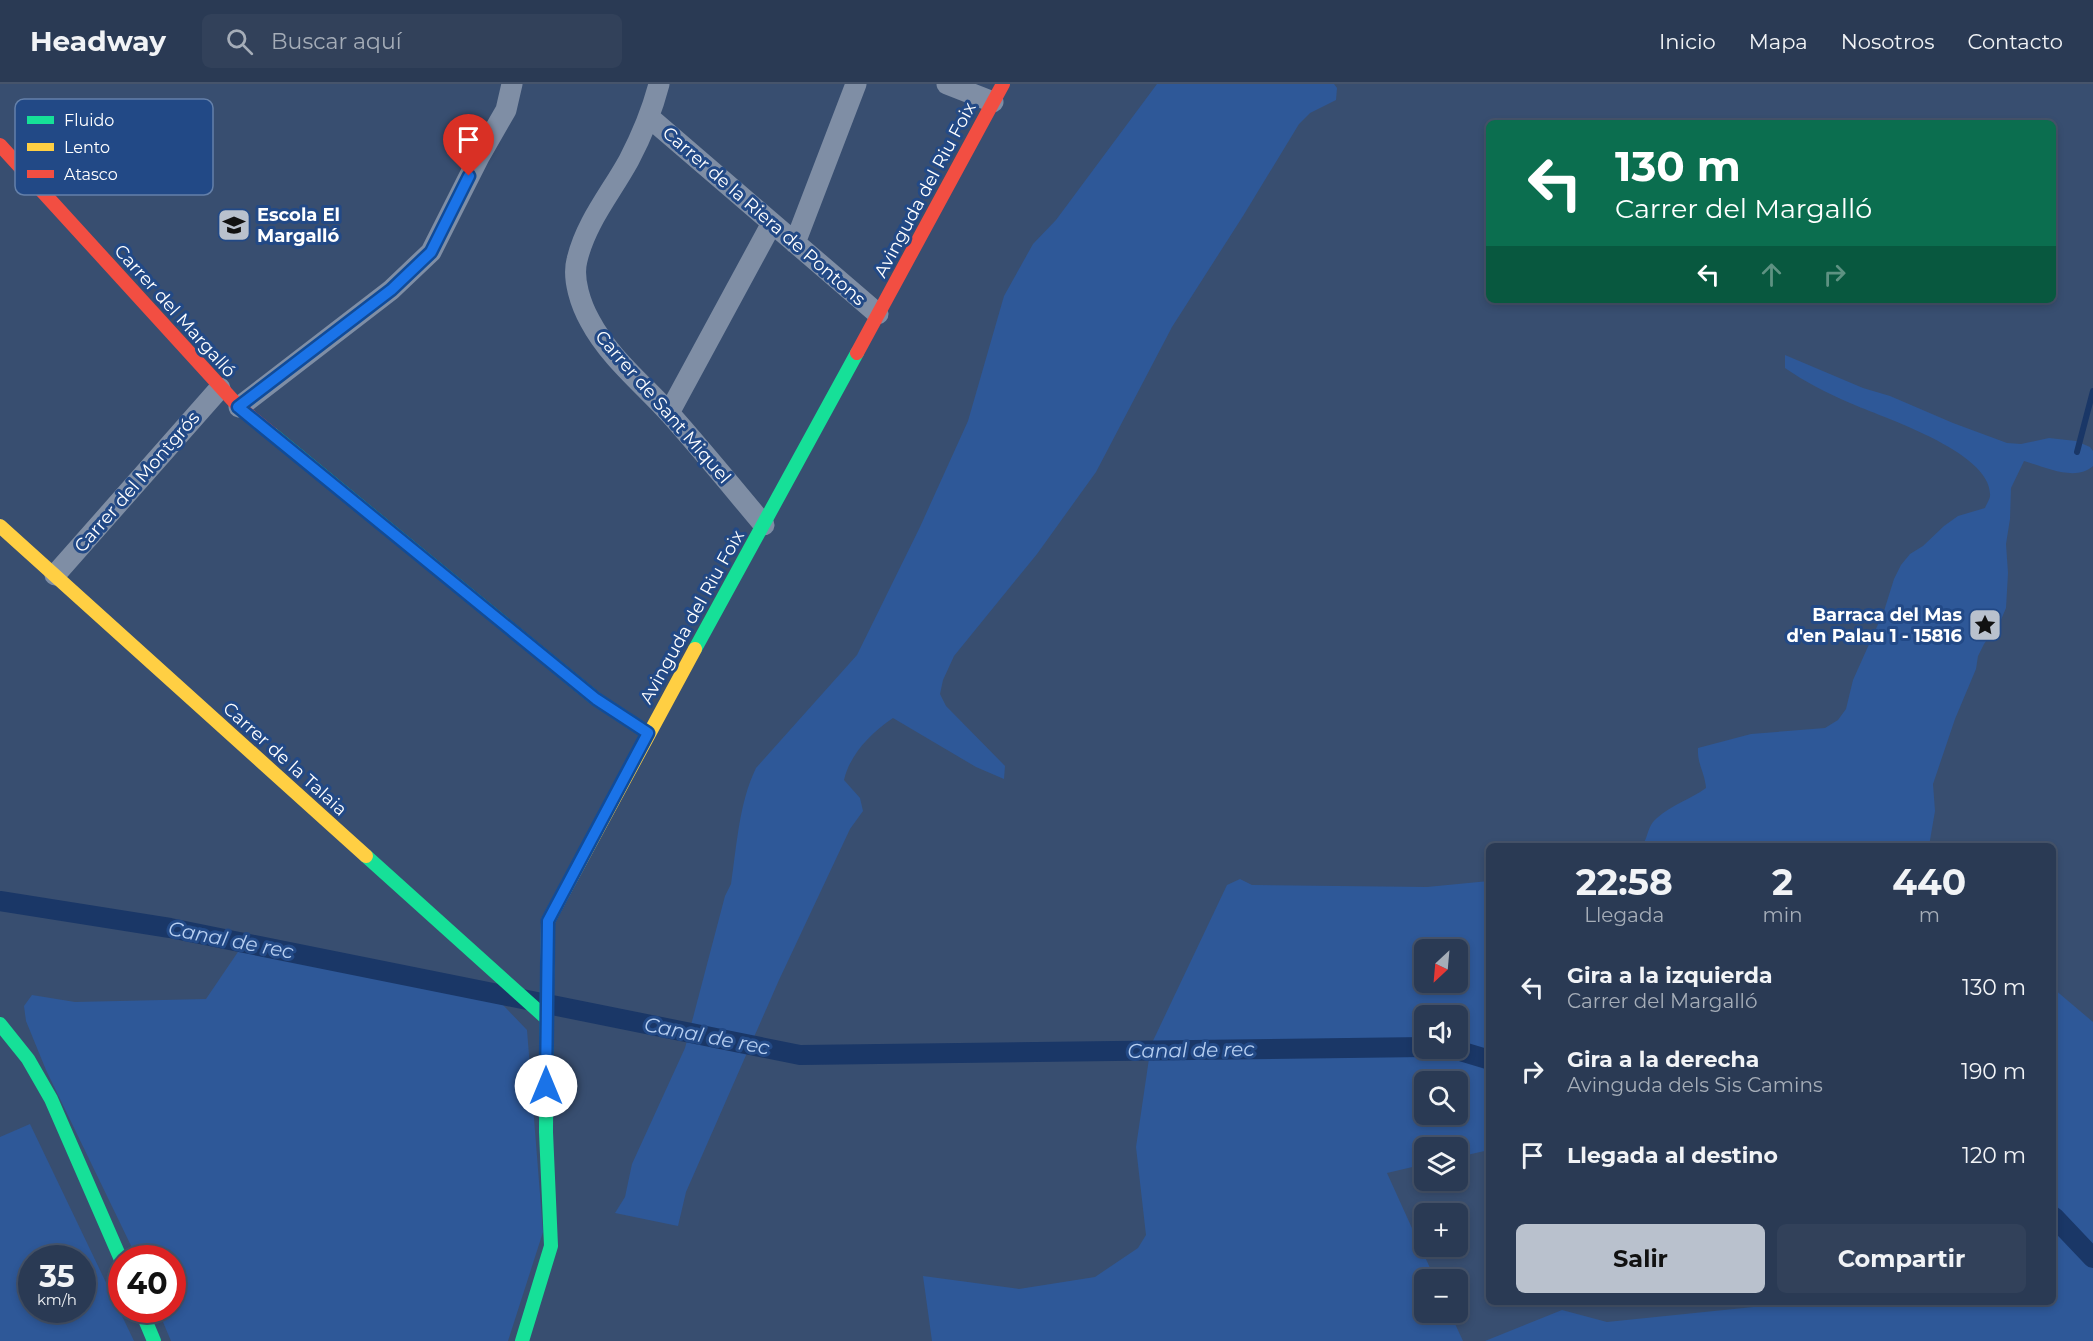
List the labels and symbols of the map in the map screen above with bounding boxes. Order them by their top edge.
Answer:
street label: Avinguda del Riu Foix [869,98,981,281]
legend [15,99,213,195]
text: Fluido [64,111,114,130]
pin [443,114,494,176]
street label: Carrer de la Riera de Pontons [658,122,870,310]
text: Lento [64,138,110,157]
text: Atasco [64,165,118,184]
place label: Escola El Margalló [257,204,340,247]
school or university icon: Escola El Margalló [216,207,252,243]
street label: Carrer del Margalló [109,240,241,382]
street label: Carrer de Sant Miquel [590,326,736,488]
street label: Carrer del Montgrós [70,407,204,557]
street label: Avinguda del Riu Foix [635,526,749,708]
place label: Barraca del Mas d'en Palau 1 - 15816 [1786,604,1963,647]
place icon: Barraca del Mas d'en Palau 1 - 15816 [1967,607,2003,643]
street label: Carrer de la Talaia [218,697,352,821]
water label: Canal de rec [166,916,296,964]
north arrow [1414,939,1468,993]
water label: Canal de rec [642,1012,772,1060]
water label: Canal de rec [1127,1037,1256,1063]
position arrow [514,1054,578,1118]
speed limit sign: 40 [108,1245,186,1323]

